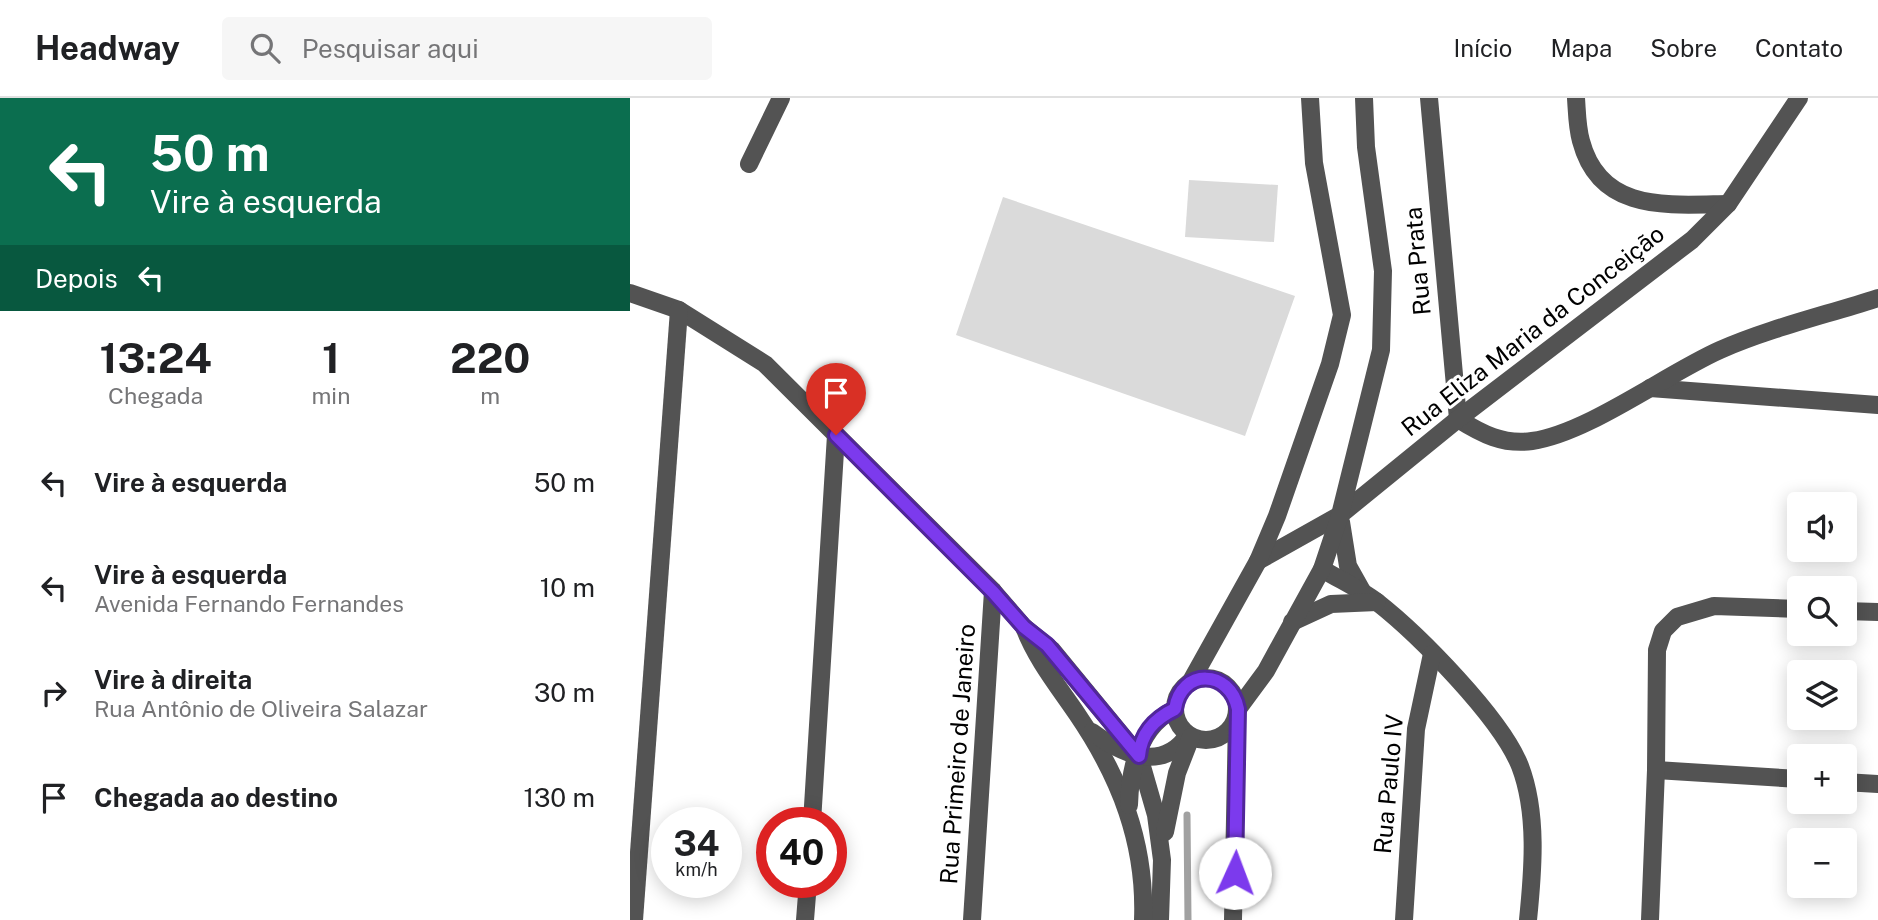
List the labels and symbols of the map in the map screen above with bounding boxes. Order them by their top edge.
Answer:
street label: Rua Prata [1398,206,1436,316]
street label: Rua Eliza Maria da Conceição [1395,219,1669,441]
pin [806,363,866,435]
street label: Rua Primeiro de Janeiro [934,623,980,885]
street label: Rua Paulo IV [1368,713,1408,855]
speed limit sign: 40 [756,807,847,898]
position arrow [1198,836,1272,910]

